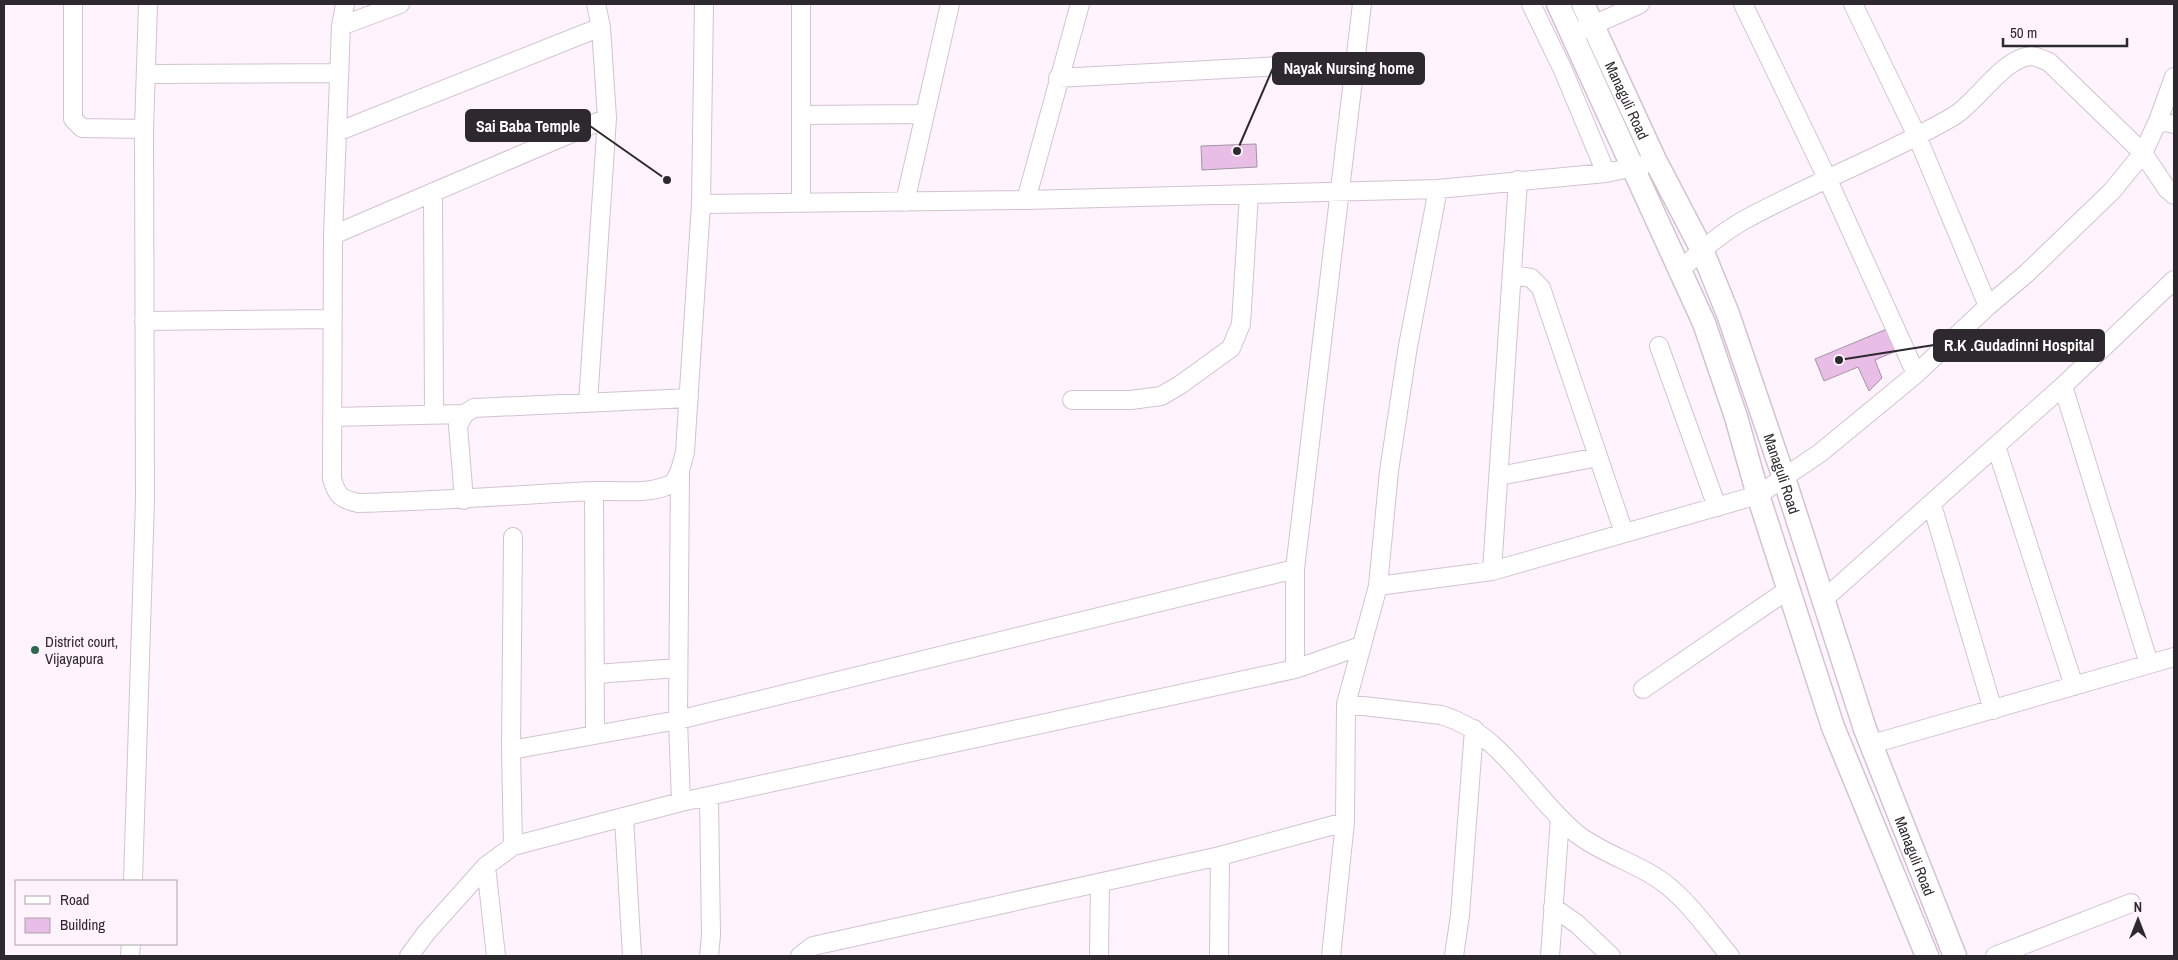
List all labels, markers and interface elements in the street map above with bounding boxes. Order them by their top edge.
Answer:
scale bar [2003,15,2127,47]
text: 50 m [2010,22,2037,43]
callout: Nayak Nursing home [1273,53,1424,84]
text: Nayak Nursing home [1284,57,1414,79]
street label: Managuli Road [1600,58,1654,143]
callout: Sai Baba Temple [466,110,590,141]
text: Sai Baba Temple [476,115,580,137]
callout: R.K .Gudadinni Hospital [1934,330,2104,361]
text: R.K .Gudadinni Hospital [1944,334,2094,356]
street label: Managuli Road [1759,431,1805,516]
place label: District court, Vijayapura [45,631,118,669]
marker: District court, Vijayapura [29,644,41,656]
street label: Managuli Road [1890,813,1940,899]
legend [15,880,178,945]
text: Road [60,889,89,910]
north arrow [2113,895,2163,945]
text: N [2134,898,2142,916]
text: Building [60,914,105,935]

